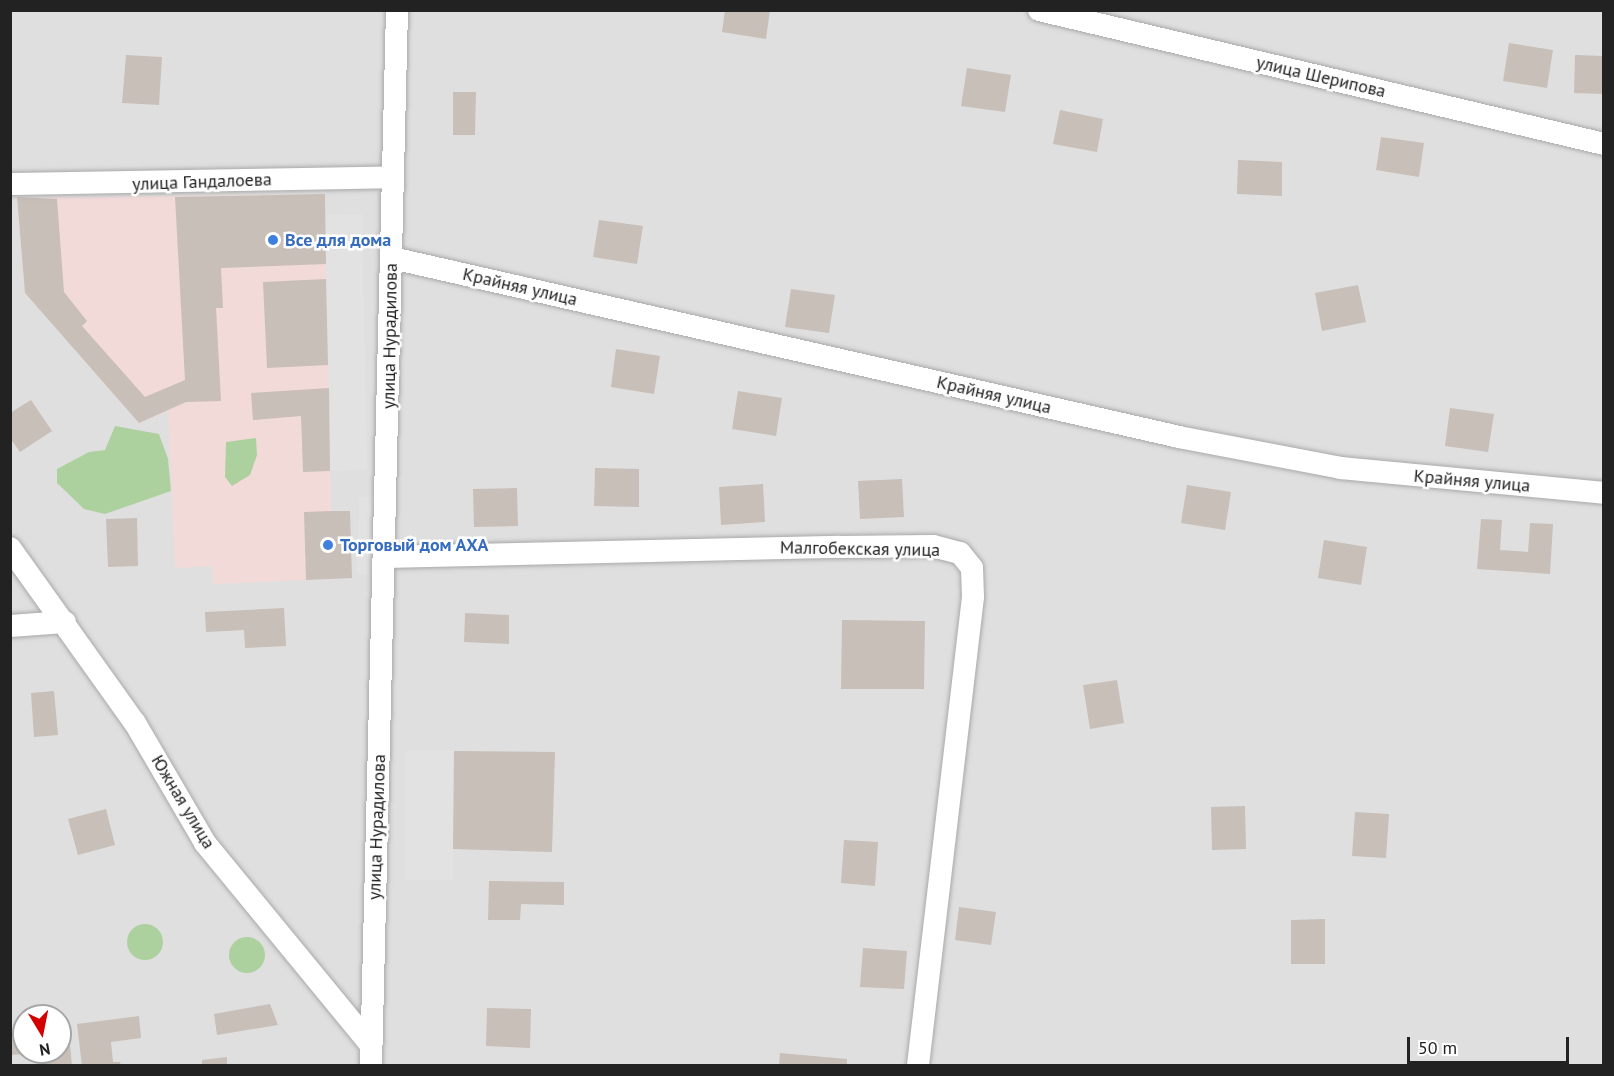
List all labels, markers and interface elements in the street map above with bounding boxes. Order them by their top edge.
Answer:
street label: улица Шерипова [1254,52,1388,102]
street label: улица Гандалоева [132,169,272,195]
place label: Все для дома [285,229,391,251]
marker: Все для дома [266,233,280,247]
street label: улица Нурадилова [378,263,402,409]
street label: Крайняя улица [461,263,579,311]
street label: Крайняя улица [935,371,1053,419]
street label: Крайняя улица [1413,465,1531,497]
place label: Торговый дом АХА [340,534,489,556]
street label: Малгобекская улица [780,537,940,561]
marker: Торговый дом АХА [321,538,335,552]
street label: Южная улица [147,751,219,853]
street label: улица Нурадилова [364,754,390,900]
north arrow [12,1004,72,1064]
scale bar [1410,1025,1572,1063]
text: 50 m [1418,1036,1457,1059]
text: N [38,1039,52,1061]

